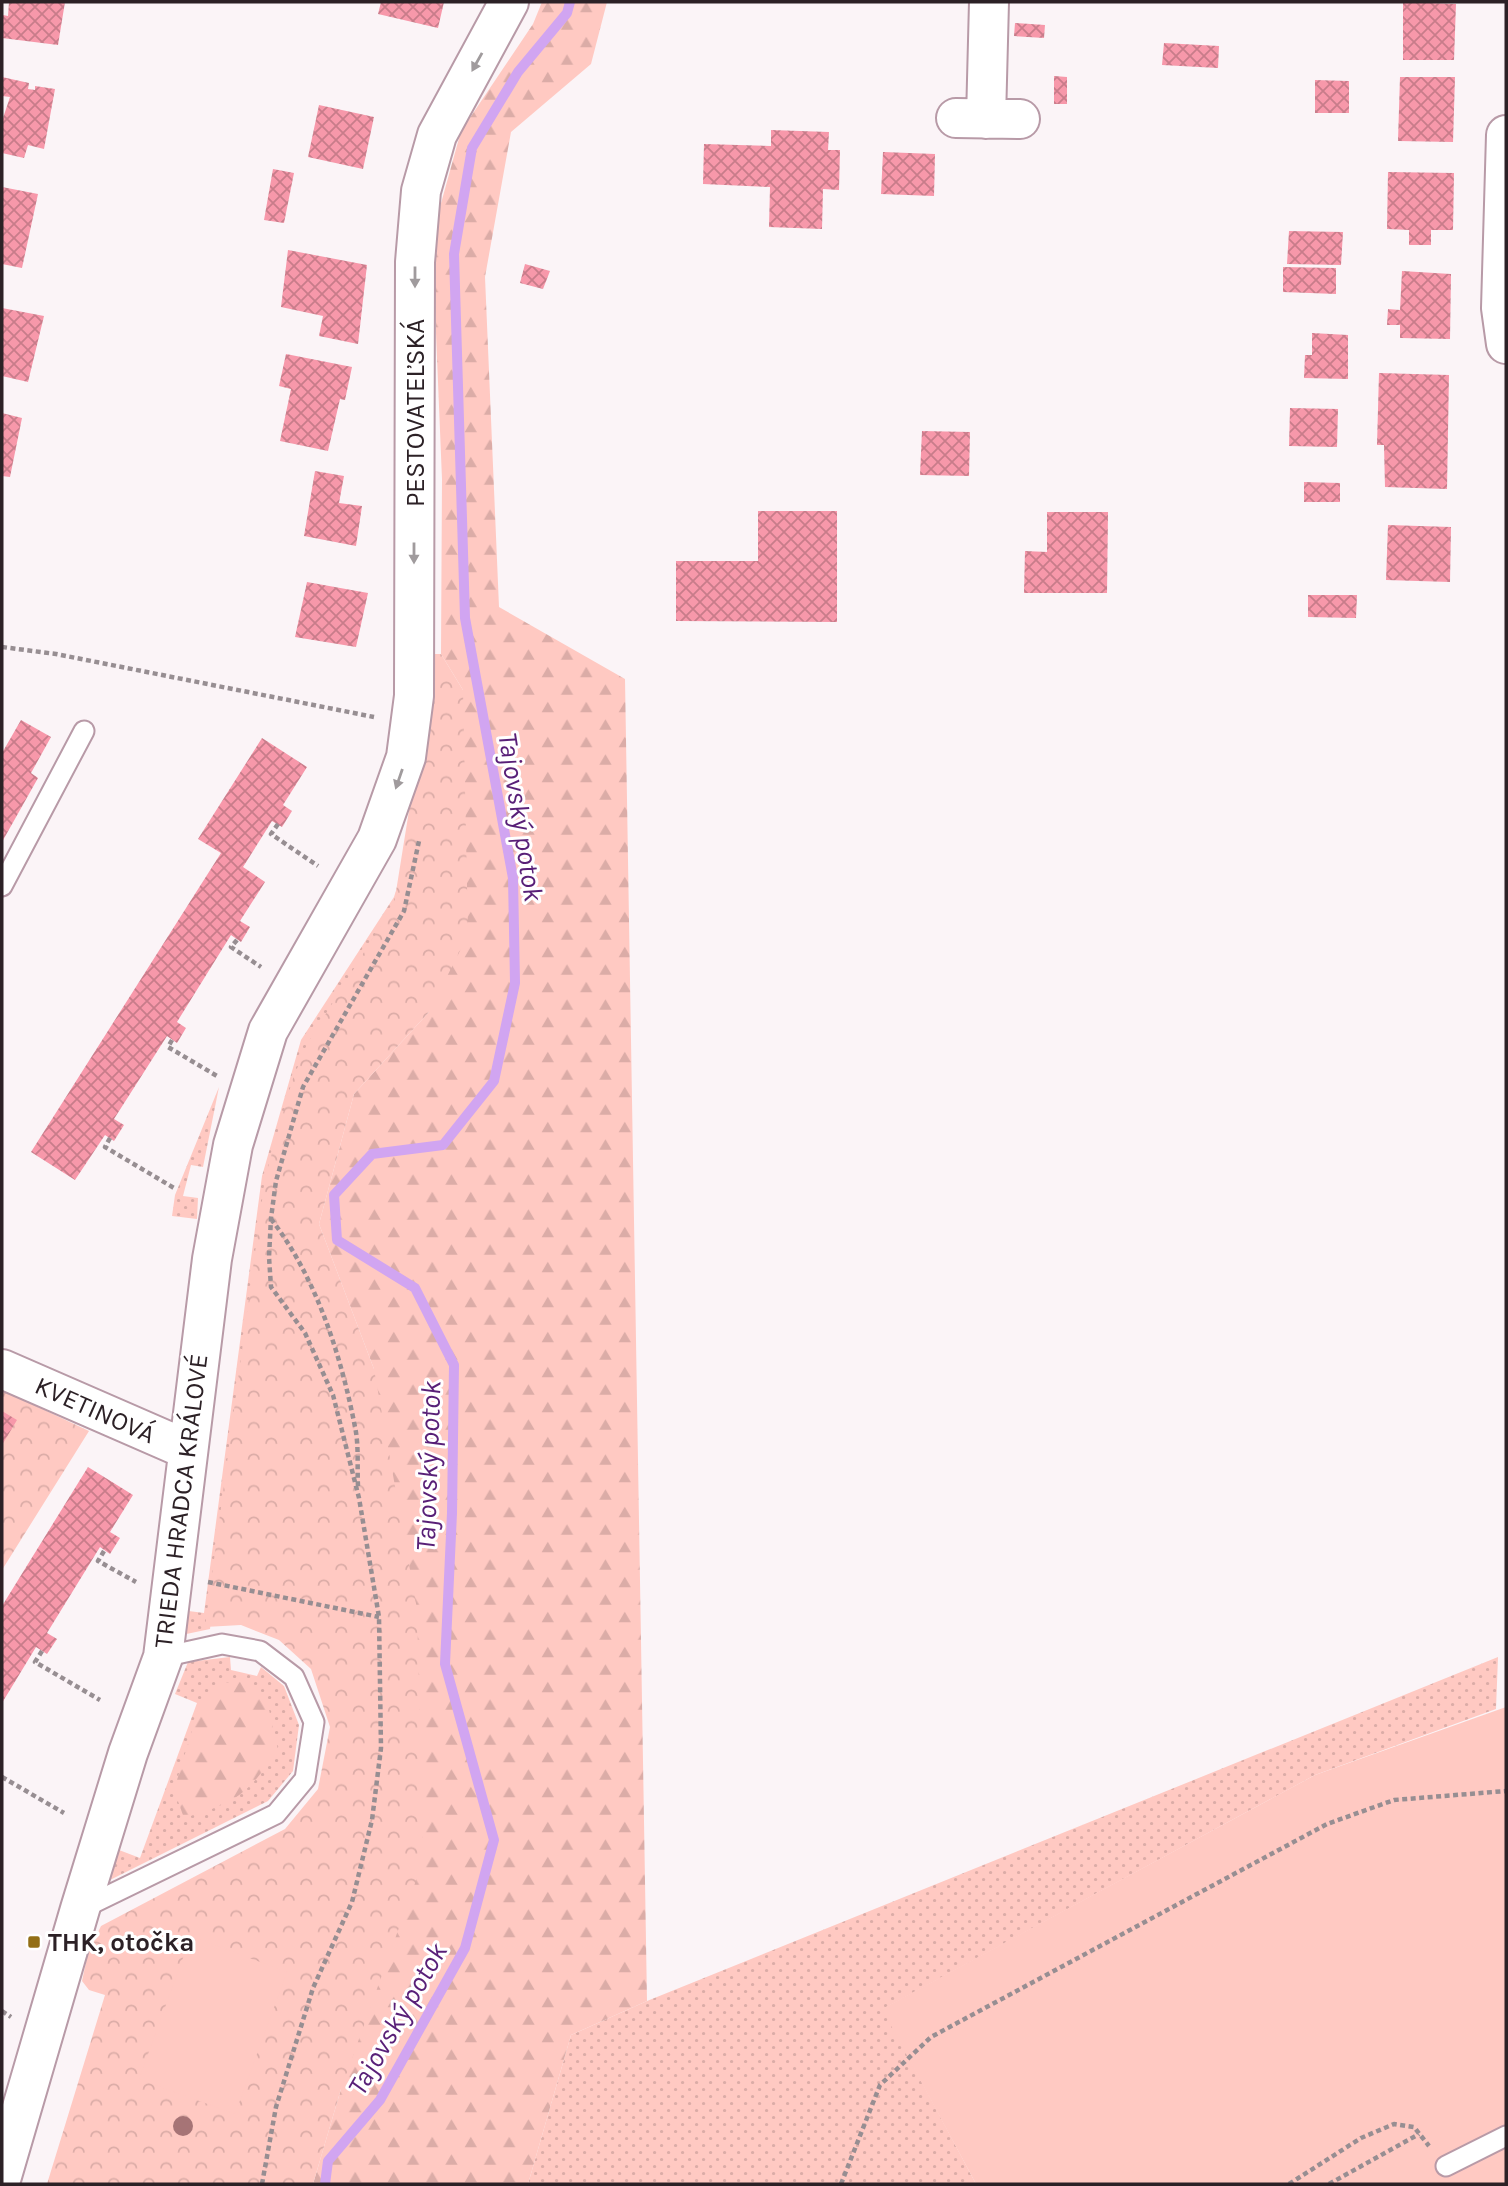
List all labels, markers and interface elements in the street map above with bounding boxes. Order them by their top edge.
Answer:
one-way arrow [471,52,482,72]
one-way arrow [409,266,421,288]
street label: PESTOVATEĽSKÁ [399,319,431,507]
one-way arrow [408,542,420,564]
water label: Tajovský potok [491,730,551,904]
one-way arrow [393,768,404,789]
street label: TRIEDA HRADCA KRÁLOVÉ [147,1352,214,1650]
street label: KVETINOVÁ [30,1369,160,1450]
water label: Tajovský potok [409,1380,447,1552]
place label: THK, otočka [48,1927,194,1958]
marker: THK, otočka [26,1934,42,1950]
water label: Tajovský potok [340,1936,454,2101]

